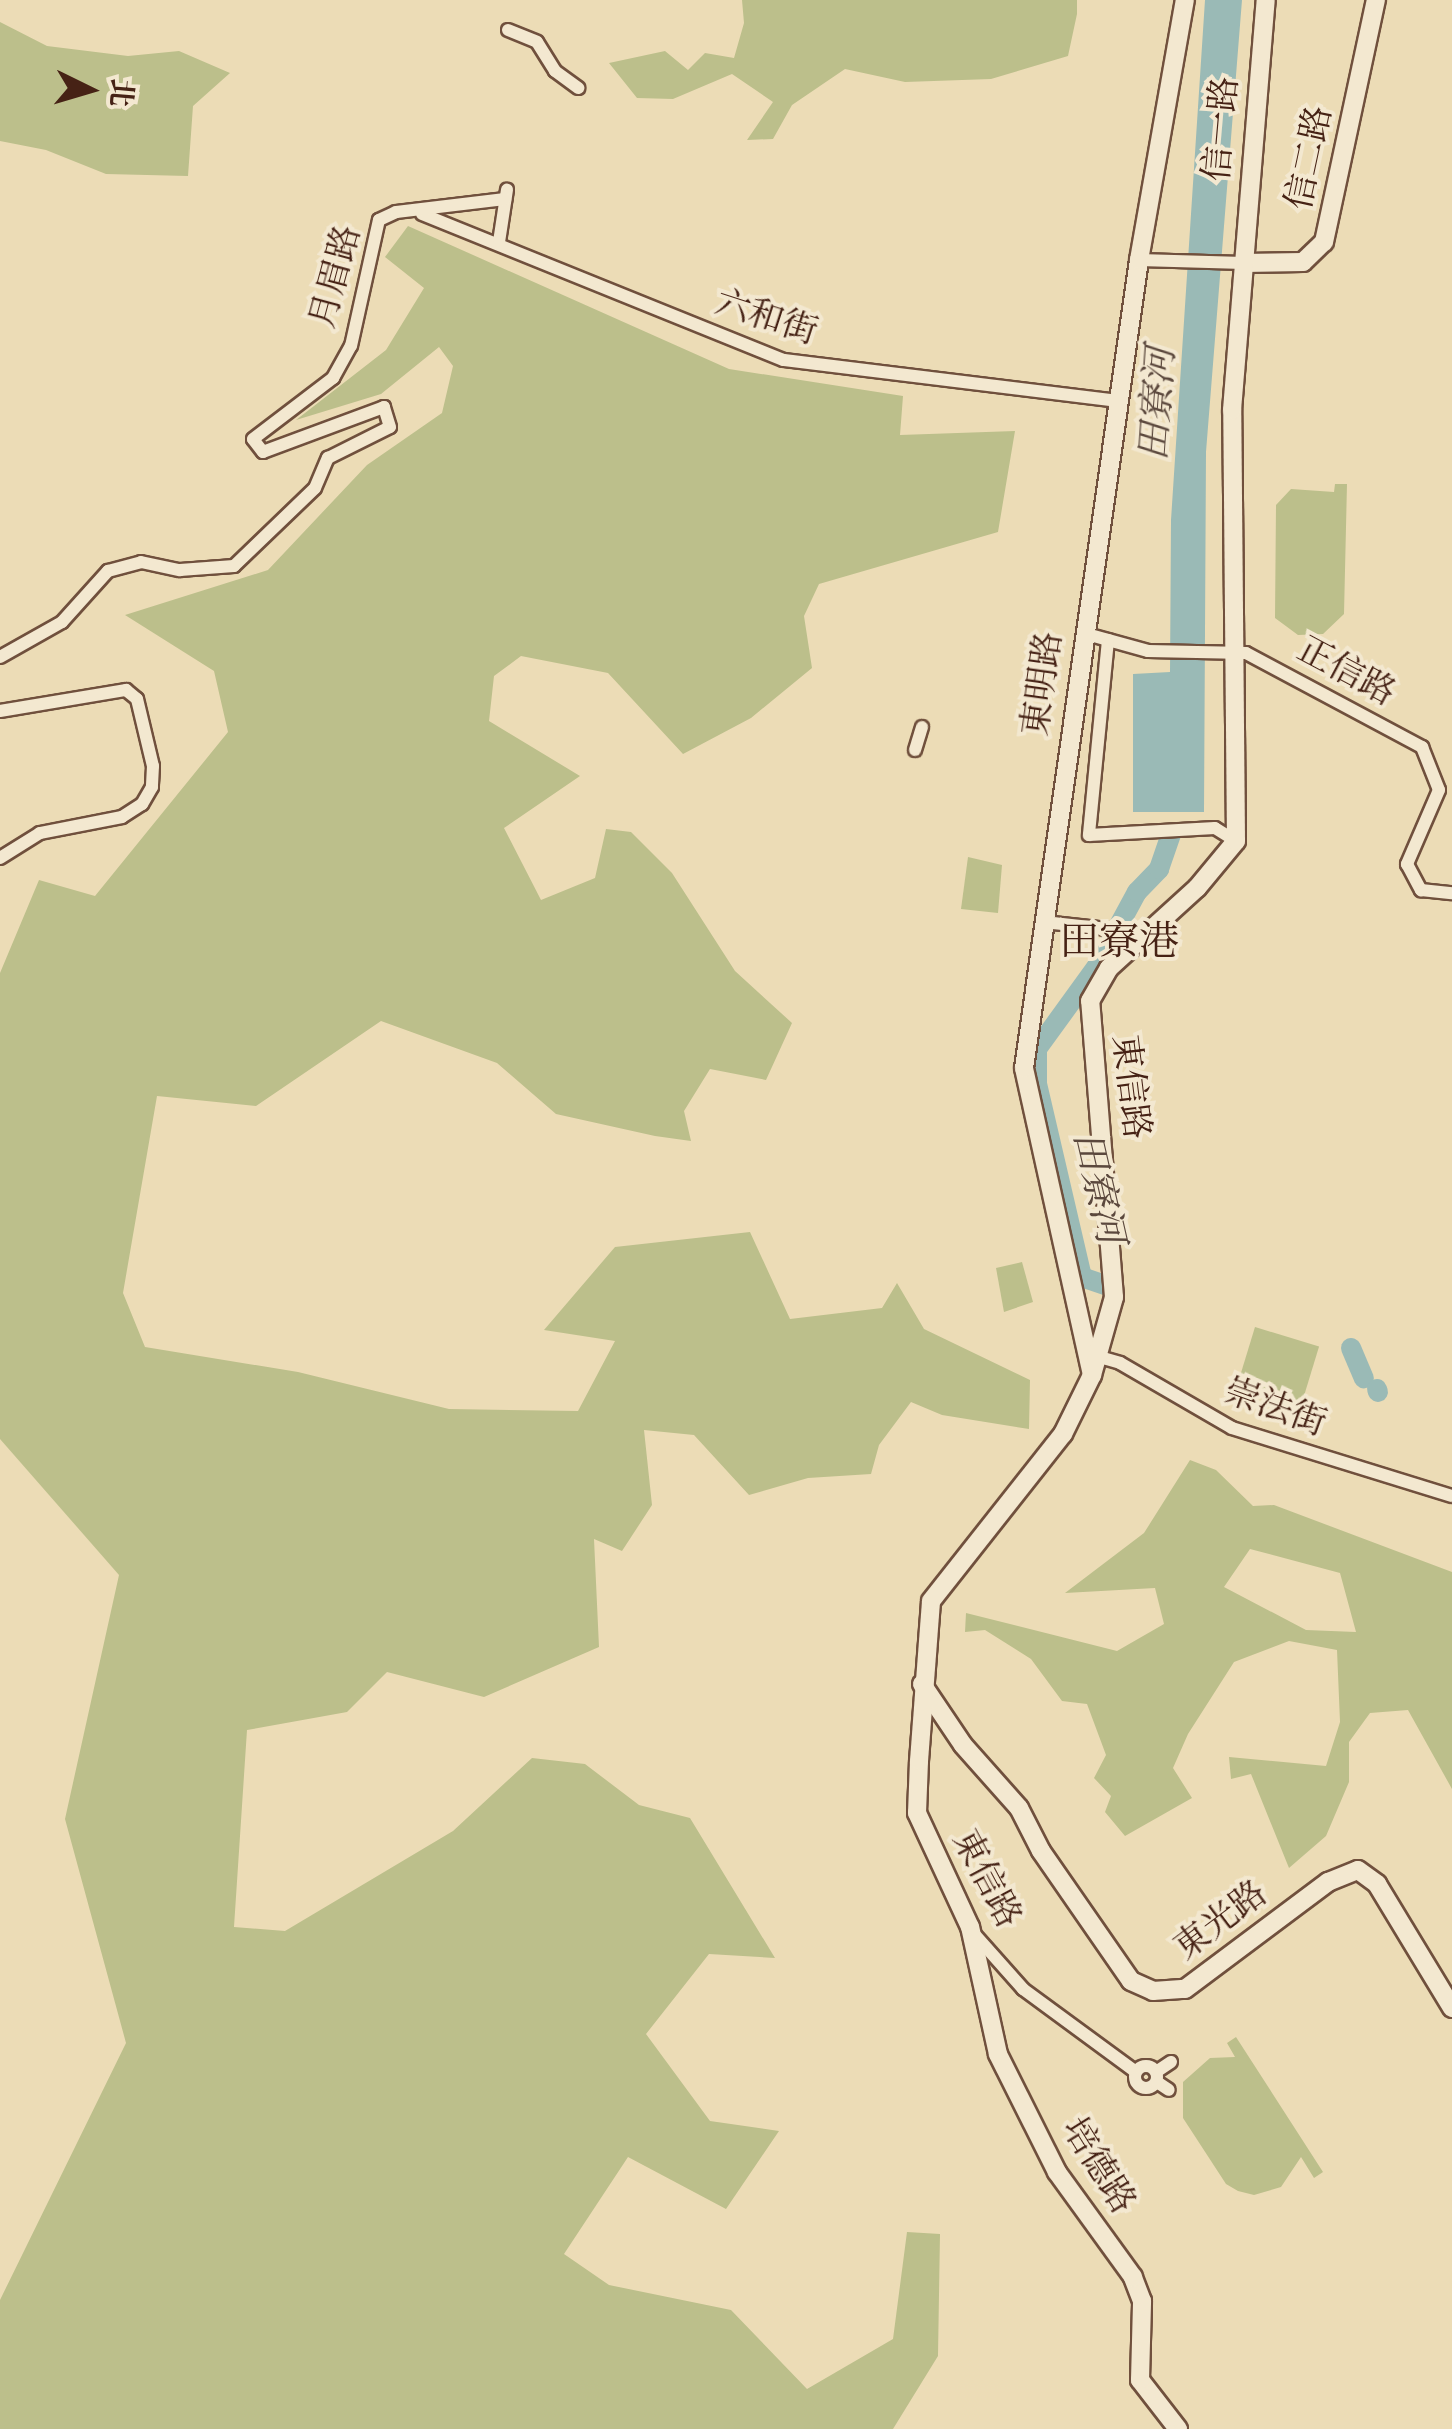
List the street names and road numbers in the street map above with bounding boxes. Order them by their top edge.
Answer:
street label: 信一路 [1197,75,1247,183]
street label: 信二路 [1279,102,1341,214]
street label: 月眉路 [302,221,370,333]
street label: 六和街 [710,282,822,354]
street label: 東明路 [1015,629,1071,739]
street label: 正信路 [1290,629,1402,715]
street label: 東信路 [1103,1032,1157,1142]
street label: 崇法街 [1218,1370,1332,1446]
street label: 東信路 [943,1823,1029,1935]
street label: 東光路 [1166,1873,1276,1969]
street label: 培德路 [1052,2110,1144,2222]

